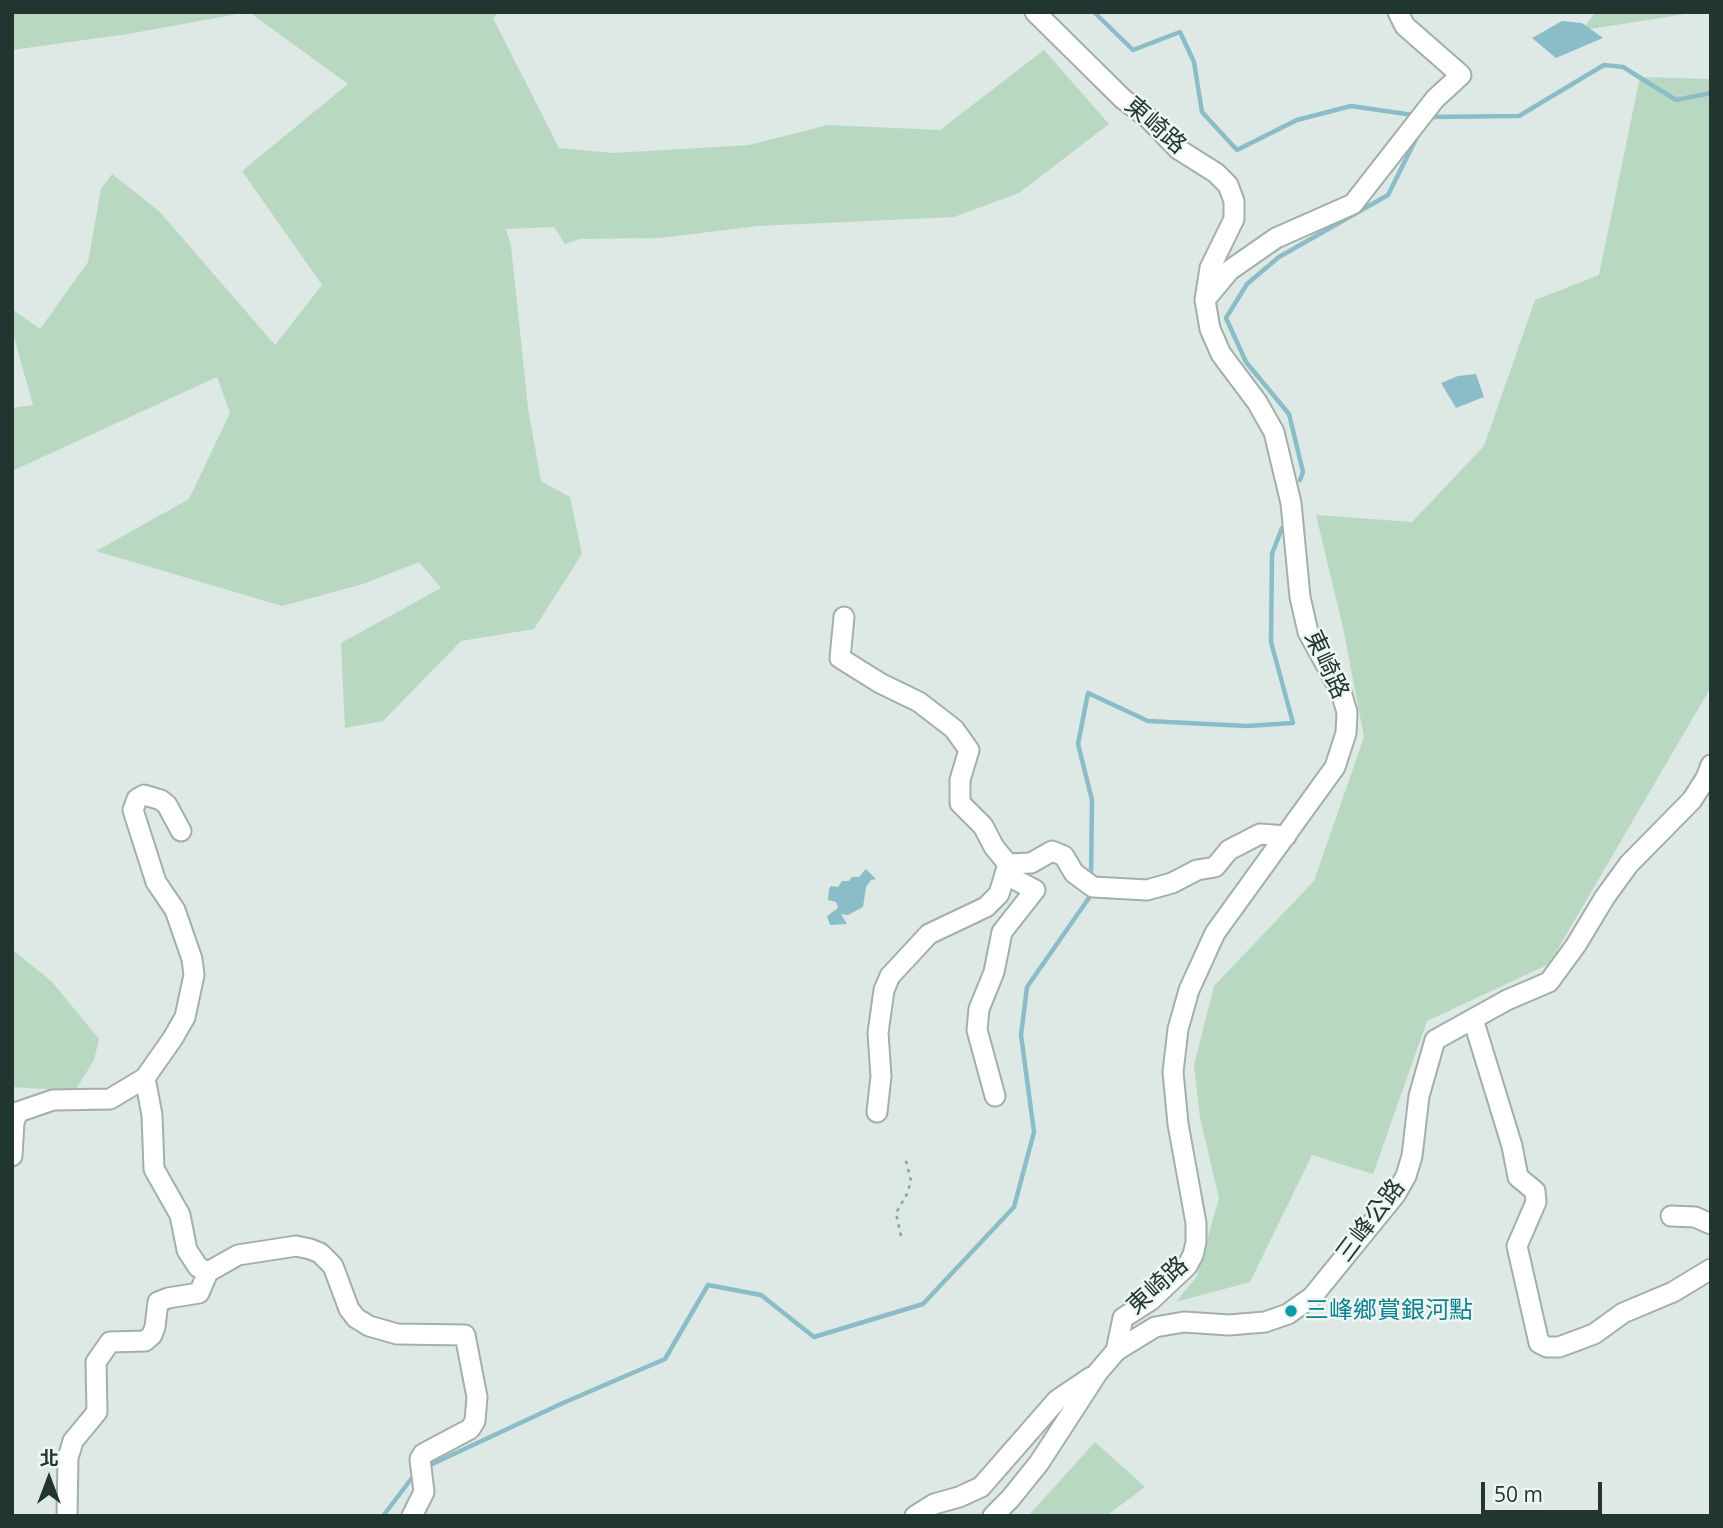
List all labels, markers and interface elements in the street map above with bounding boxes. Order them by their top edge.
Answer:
street label: 東崎路 [1118,92,1192,160]
street label: 東崎路 [1298,626,1354,704]
street label: 三峰公路 [1331,1174,1411,1268]
street label: 東崎路 [1122,1251,1194,1321]
place label: 三峰鄉賞銀河點 [1305,1297,1473,1325]
marker: 三峰鄉賞銀河點 [1283,1303,1299,1319]
north arrow [14,1444,84,1514]
text: 北 [39,1445,59,1471]
scale bar [1485,1468,1606,1512]
text: 50 m [1494,1480,1543,1508]

